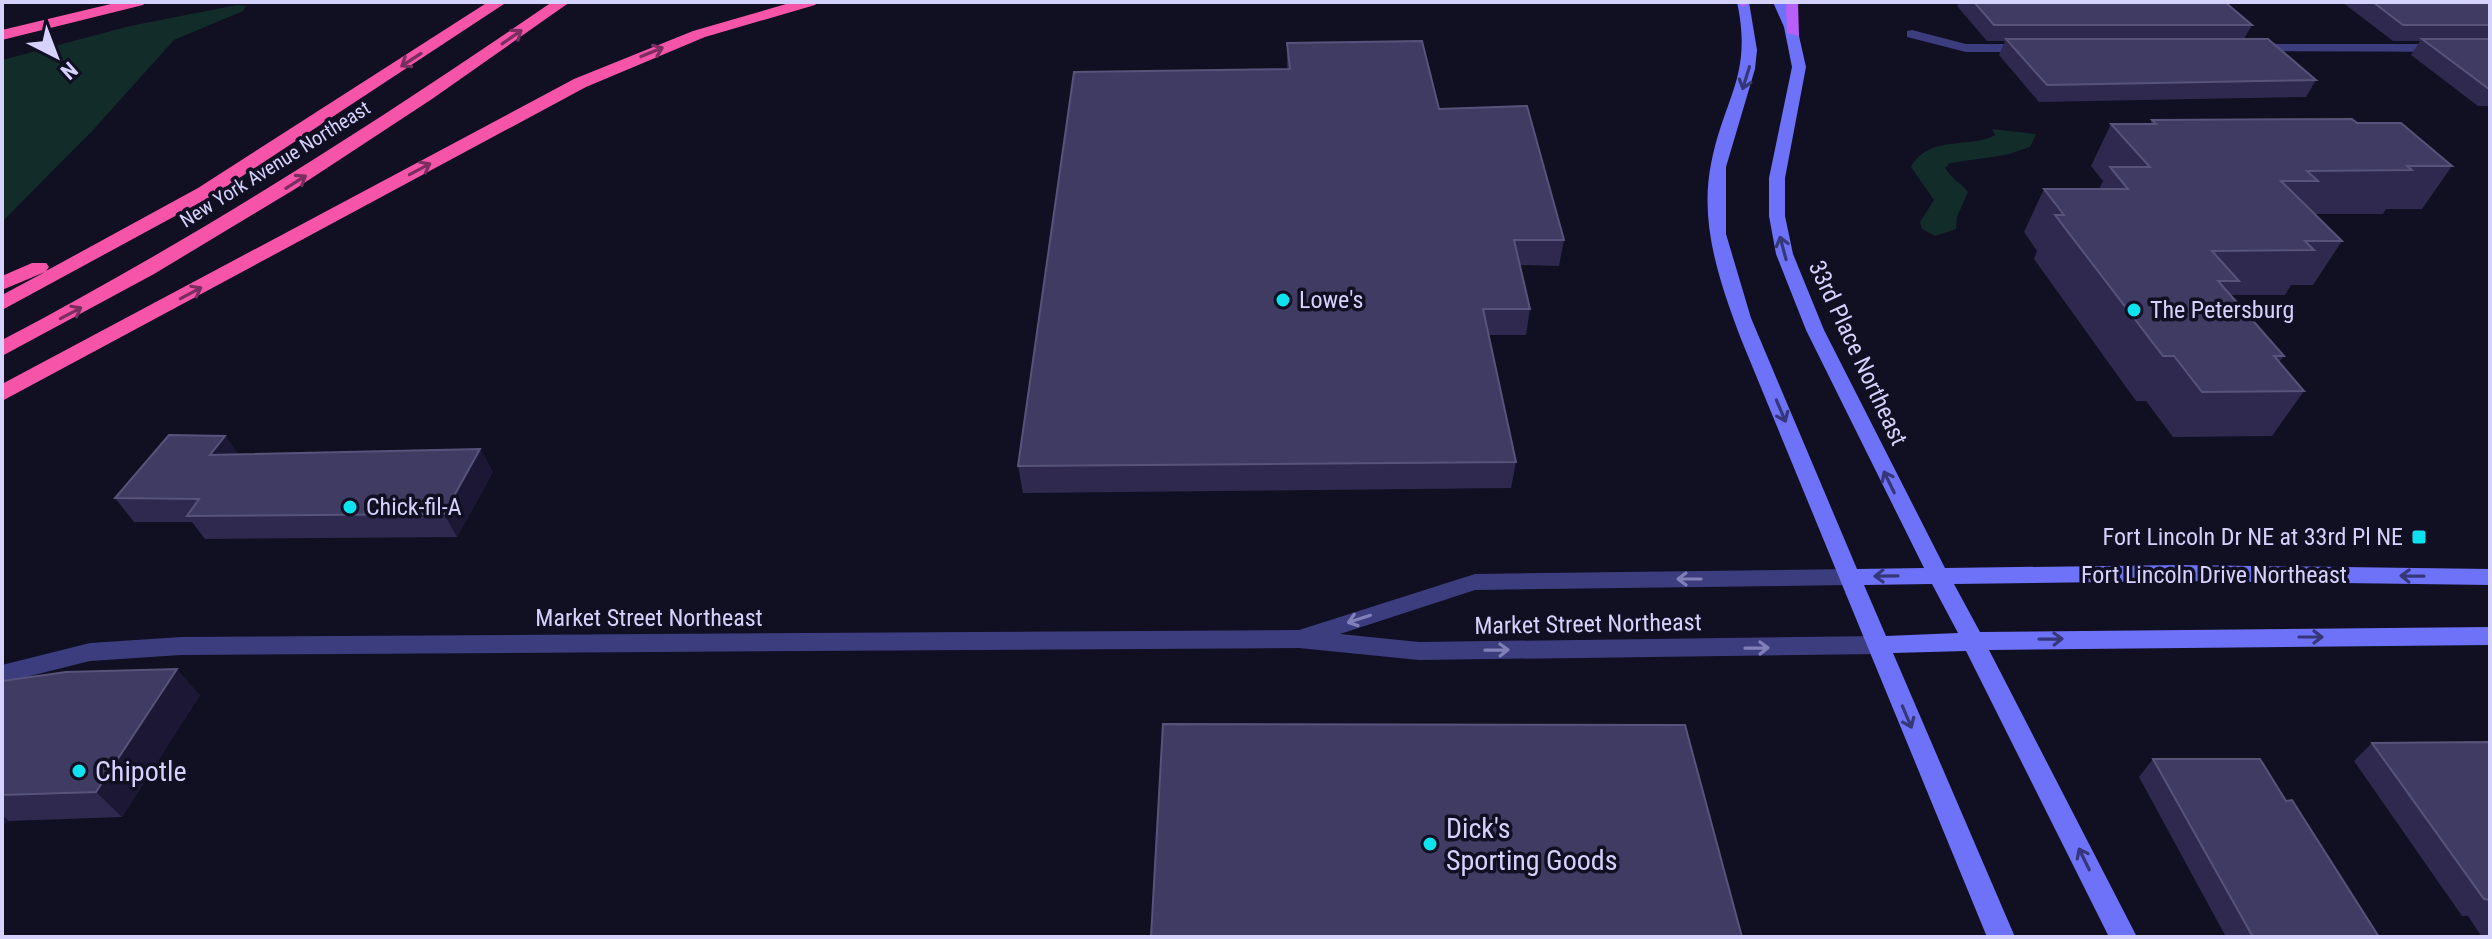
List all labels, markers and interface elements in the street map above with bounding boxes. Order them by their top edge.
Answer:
north arrow [16,16,96,96]
one-way arrow [500,29,522,45]
one-way arrow [639,43,664,58]
one-way arrow [400,52,422,68]
text: N [56,57,82,84]
one-way arrow [1738,65,1753,91]
street label: New York Avenue Northeast [175,96,375,232]
one-way arrow [407,161,431,176]
one-way arrow [284,173,307,189]
one-way arrow [1775,235,1790,261]
street label: 33rd Place Northeast [1803,256,1913,450]
one-way arrow [179,284,202,300]
place label: Lowe's [1299,286,1363,314]
marker: Lowe's [1274,291,1292,309]
place label: The Petersburg [2150,296,2294,324]
marker: The Petersburg [2125,301,2143,319]
one-way arrow [59,305,83,320]
one-way arrow [1774,399,1789,423]
one-way arrow [1881,470,1896,494]
place label: Chick-fil-A [366,493,462,521]
marker: Chick-fil-A [341,498,359,516]
place label: Fort Lincoln Dr NE at 33rd Pl NE [2103,523,2403,551]
marker: Fort Lincoln Dr NE at 33rd Pl NE [2410,528,2428,546]
street label: Fort Lincoln Drive Northeast [2081,561,2347,589]
one-way arrow [2399,568,2426,584]
one-way arrow [1873,569,1900,584]
one-way arrow [1676,571,1703,587]
street label: Market Street Northeast [535,604,763,632]
street label: Market Street Northeast [1474,608,1702,640]
one-way arrow [1347,613,1372,627]
one-way arrow [2297,629,2324,645]
one-way arrow [2037,632,2064,647]
one-way arrow [1743,640,1770,656]
one-way arrow [1483,643,1510,658]
one-way arrow [1901,704,1916,729]
place label: Chipotle [95,755,187,788]
marker: Chipotle [70,762,88,780]
place label: Dick's Sporting Goods [1446,812,1617,877]
marker: Dick's Sporting Goods [1421,835,1439,853]
one-way arrow [2076,847,2091,871]

